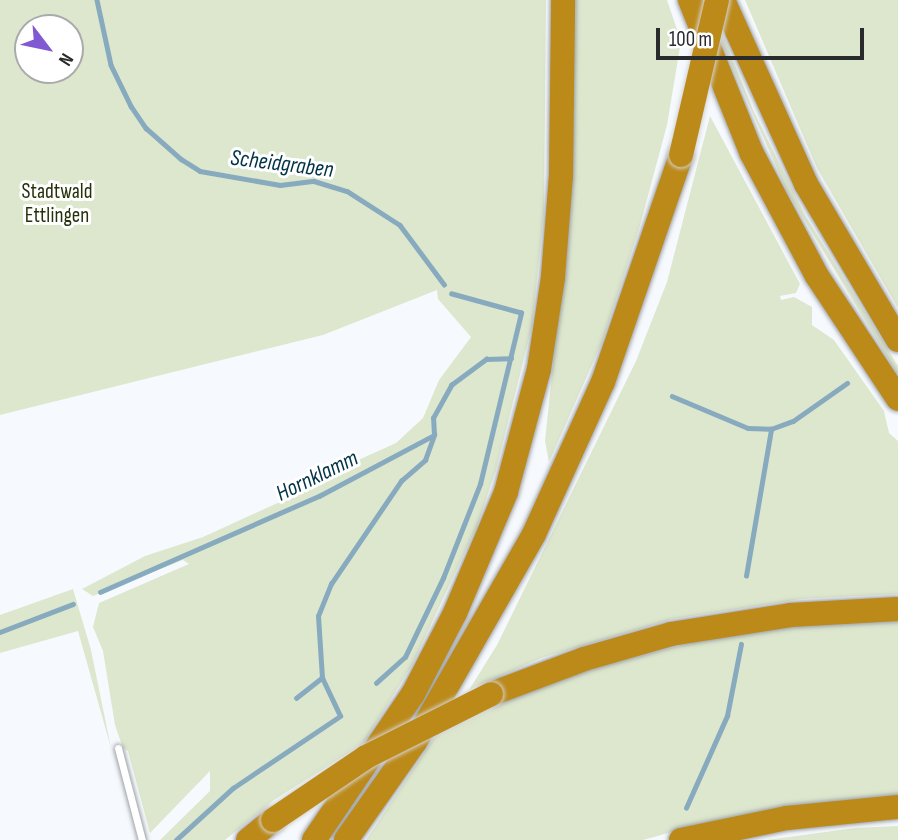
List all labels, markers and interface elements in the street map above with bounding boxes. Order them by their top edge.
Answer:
north arrow [14,14,84,84]
scale bar [660,14,868,58]
text: 100 m [669,27,712,52]
text: N [53,49,78,70]
water label: Scheidgraben [229,144,335,184]
park label: Stadtwald Ettlingen [22,179,92,229]
water label: Hornklamm [271,444,363,508]

